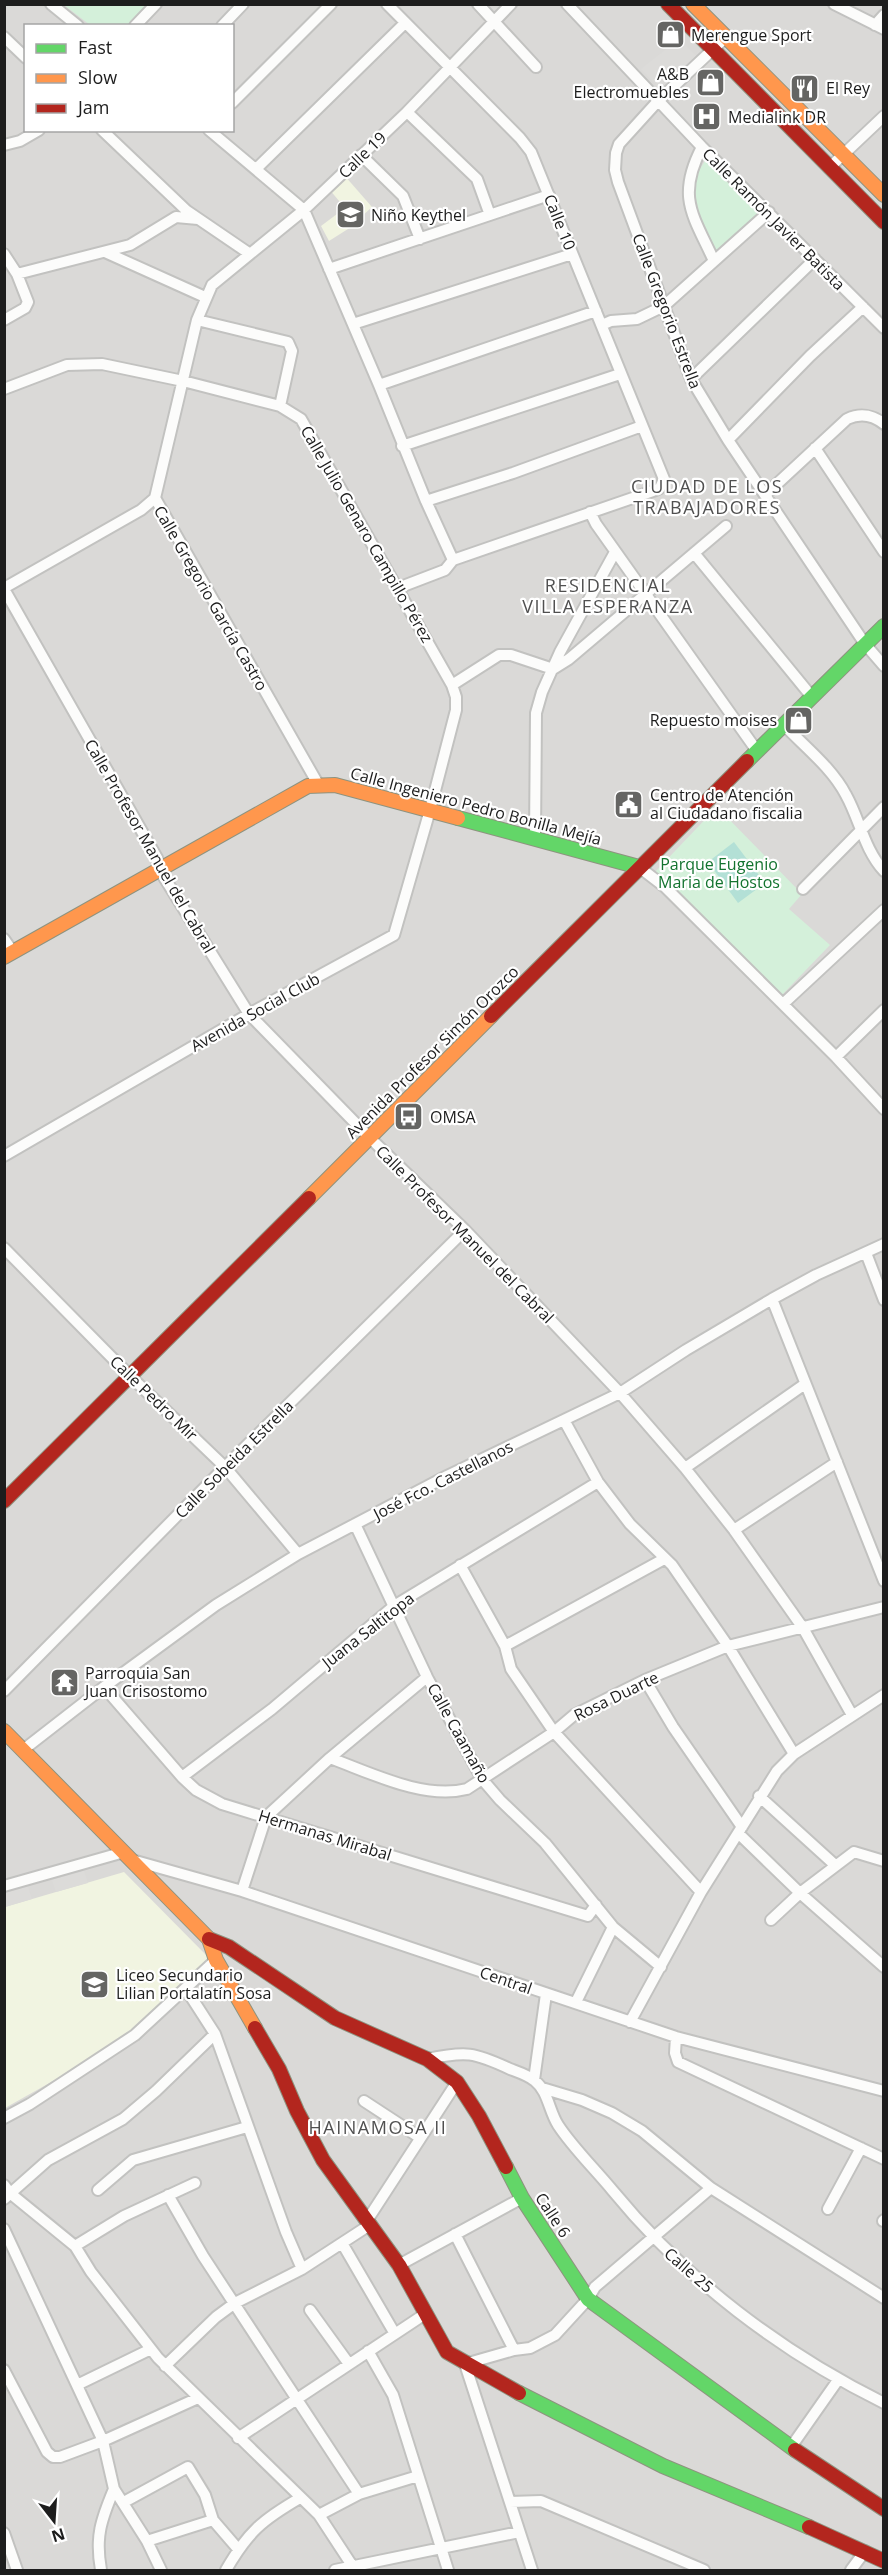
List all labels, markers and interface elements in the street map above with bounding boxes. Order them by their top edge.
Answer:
shop icon: Merengue Sport [654,19,686,51]
legend [24,24,234,132]
place label: Merengue Sport [691,24,812,46]
text: Fast [78,35,112,59]
place label: A&B Electromuebles [574,63,689,103]
text: Slow [78,65,117,89]
shop icon: A&B Electromuebles [694,67,726,99]
restaurant icon: El Rey [789,72,821,104]
place label: El Rey [826,77,871,99]
text: Jam [76,95,110,119]
hospital icon: Medialink DR [691,101,723,133]
place label: Medialink DR [728,106,826,128]
street label: Calle 19 [333,127,391,183]
street label: Calle Ramón Javier Batista [698,143,850,295]
street label: Calle 10 [539,191,581,253]
school or university icon: Niño Keythel [334,199,366,231]
place label: Niño Keythel [371,204,466,226]
street label: Calle Gregorio Estrella [627,230,707,392]
street label: Calle Julio Genaro Campillo Pérez [296,422,438,646]
district label: CIUDAD DE LOS TRABAJADORES [631,474,783,519]
street label: Calle Gregorio García Castro [149,501,273,695]
district label: RESIDENCIAL VILLA ESPERANZA [522,573,694,618]
shop icon: Repuesto moises [782,704,814,736]
place label: Repuesto moises [650,709,777,731]
street label: Calle Profesor Manuel del Cabral [80,735,220,957]
street label: Calle Ingeniero Pedro Bonilla Mejía [348,762,604,850]
place label: Centro de Atención al Ciudadano fiscalia [650,784,803,824]
public building icon: Centro de Atención al Ciudadano fiscalia [613,788,645,820]
park label: Parque Eugenio Maria de Hostos [658,853,780,893]
street label: Avenida Profesor Simón Orozco [341,961,523,1143]
street label: Avenida Social Club [186,967,324,1057]
bus stop icon: OMSA [393,1101,425,1133]
place label: OMSA [430,1106,477,1128]
street label: Calle Profesor Manuel del Cabral [371,1140,559,1328]
street label: Calle Pedro Mir [105,1351,203,1446]
street label: Calle Sobeida Estrella [170,1395,298,1523]
street label: José Fco. Castellanos [368,1435,517,1526]
street label: Juana Saltitopa [316,1587,419,1674]
place label: Parroquia San Juan Crisostomo [83,1662,207,1702]
temple icon: Parroquia San Juan Crisostomo [48,1666,80,1698]
street label: Rosa Duarte [570,1666,662,1726]
street label: Calle Caamaño [422,1679,496,1787]
street label: Hermanas Mirabal [256,1804,394,1866]
street label: Central [477,1961,535,1999]
place label: Liceo Secundario Lilian Portalatín Sosa [116,1964,271,2004]
school or university icon: Liceo Secundario Lilian Portalatín Sosa [79,1968,111,2000]
district label: HAINAMOSA II [309,2115,447,2139]
street label: Calle 6 [530,2188,576,2242]
street label: Calle 25 [660,2243,718,2297]
north arrow [24,2491,84,2551]
text: N [49,2523,68,2548]

